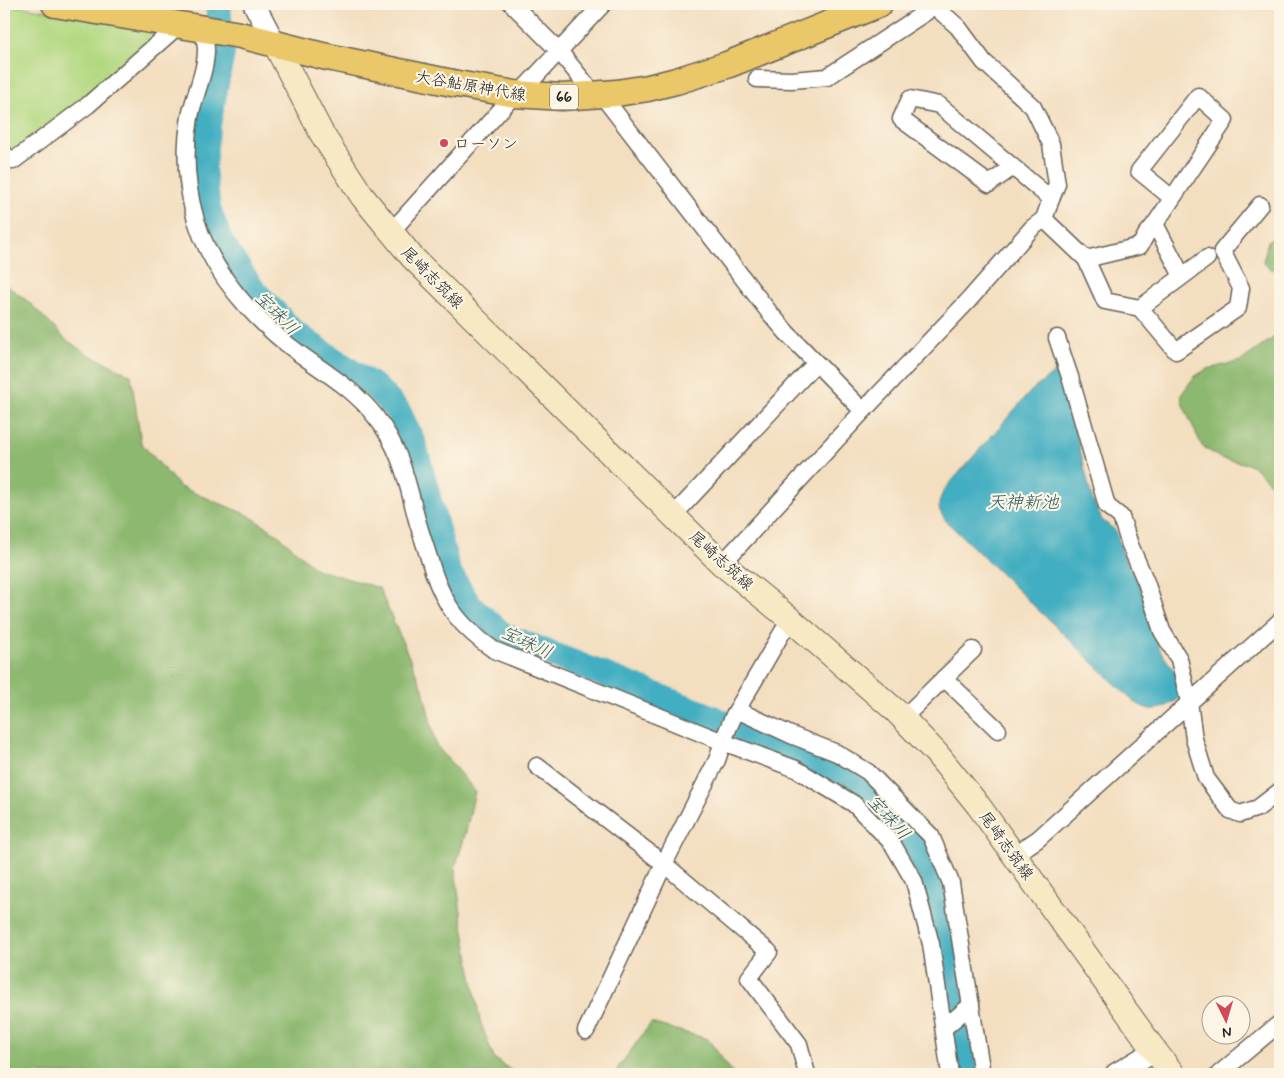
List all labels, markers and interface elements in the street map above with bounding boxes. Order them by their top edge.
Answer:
street label: 大谷鮎原神代線 [414,66,528,107]
road number: 66 [550,84,578,110]
place label: ローソン [454,134,518,155]
marker: ローソン [438,137,450,149]
street label: 尾崎志筑線 [396,242,468,314]
water label: 宝珠川 [249,286,304,341]
water label: 天神新池 [987,491,1060,515]
street label: 尾崎志筑線 [684,527,758,596]
water label: 宝珠川 [497,621,556,665]
water label: 宝珠川 [861,790,915,846]
street label: 尾崎志筑線 [974,807,1038,884]
north arrow [1202,996,1252,1046]
text: N [1222,1023,1232,1041]

